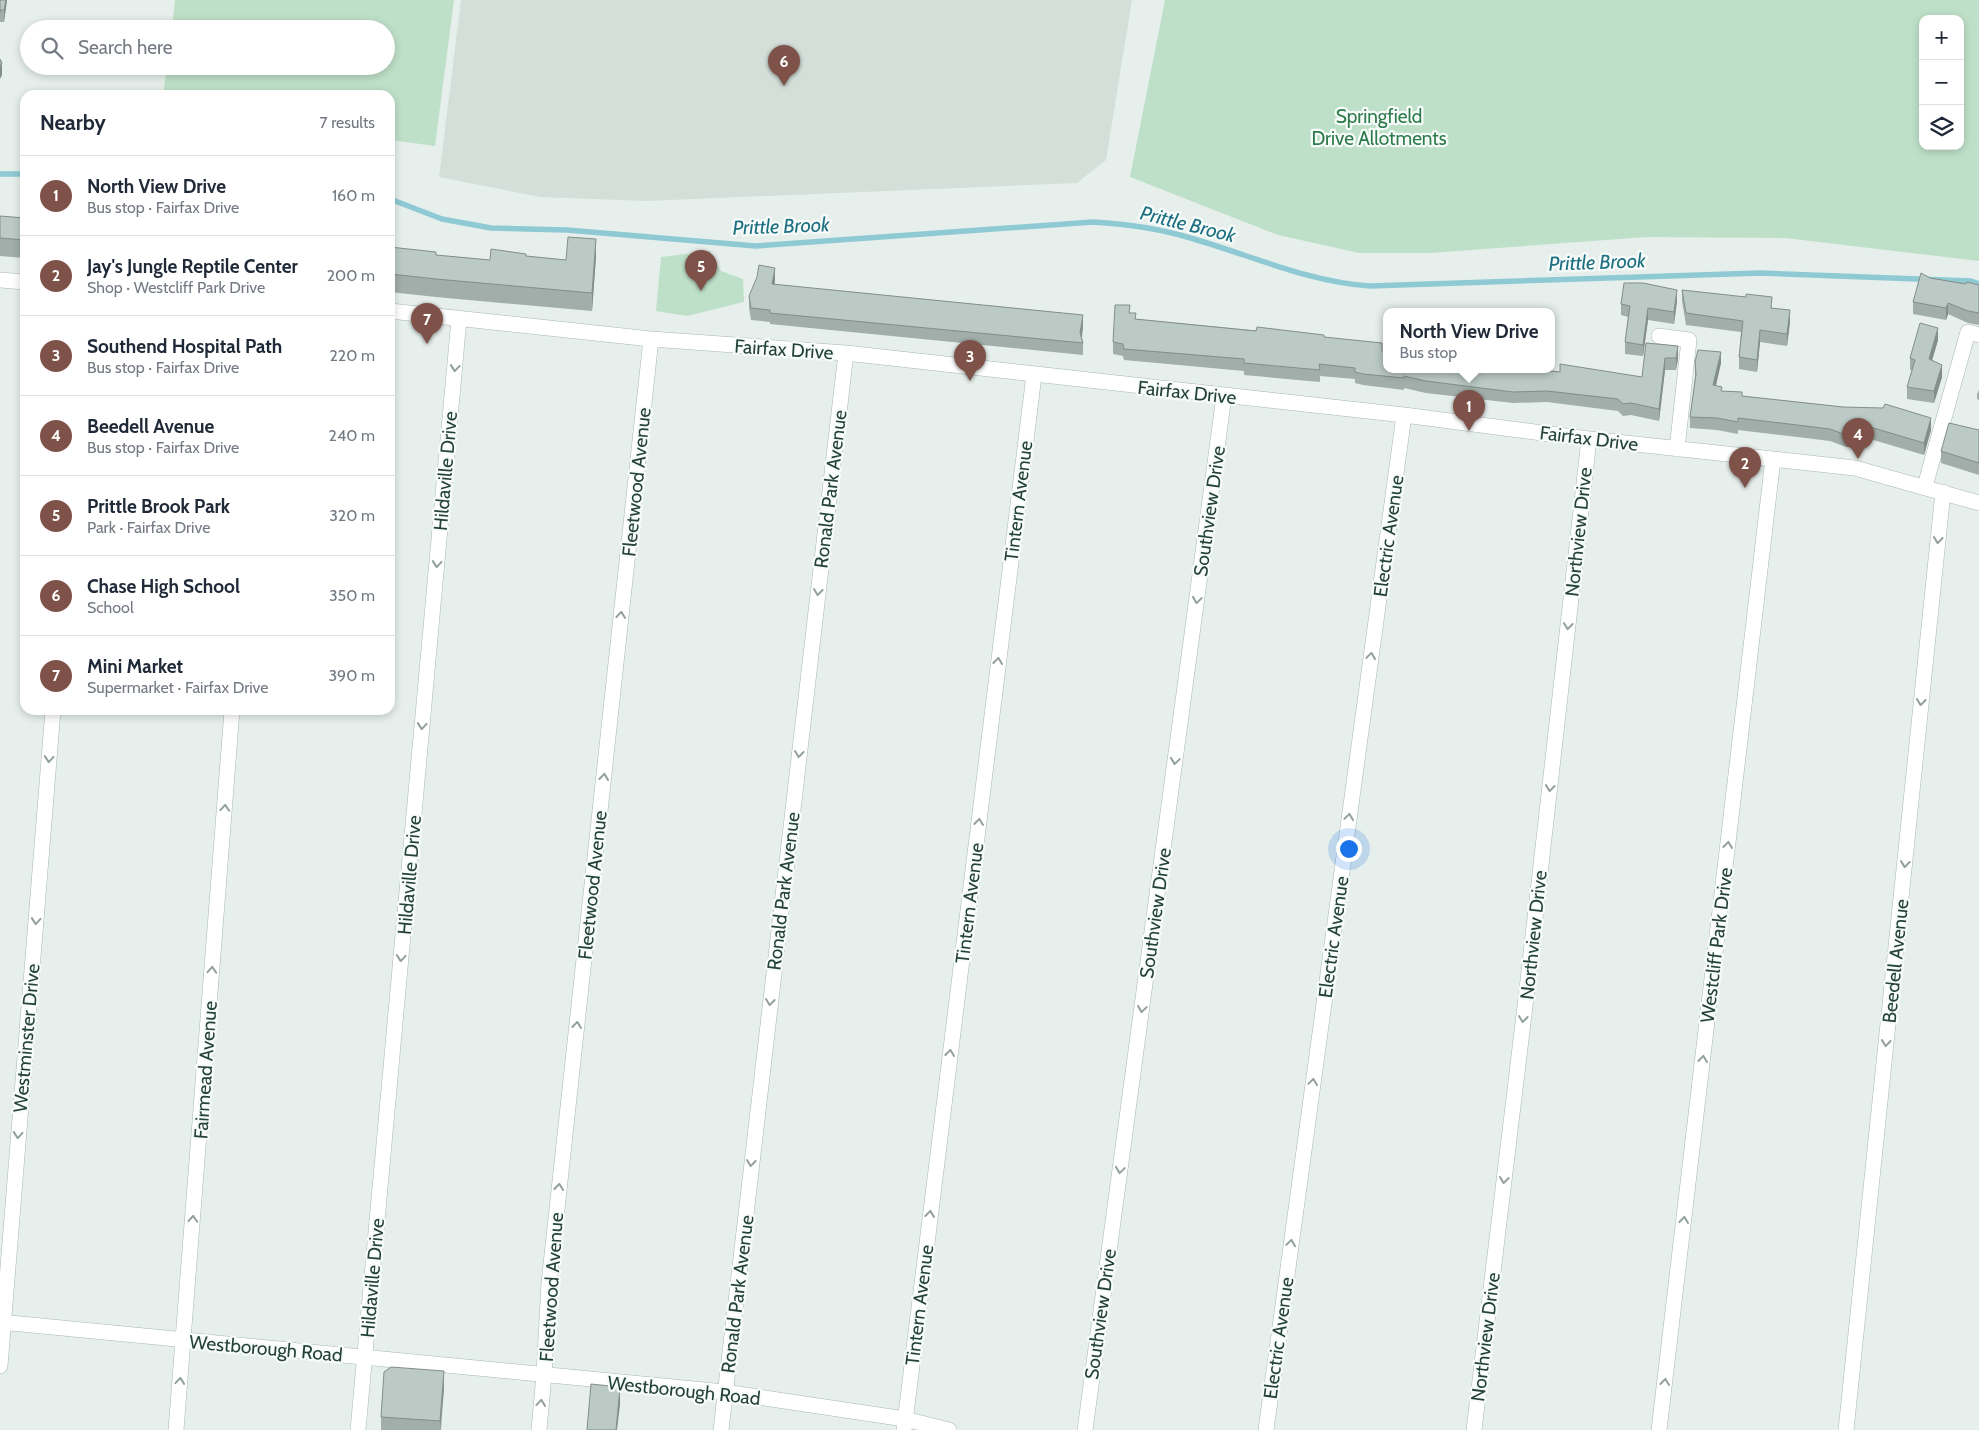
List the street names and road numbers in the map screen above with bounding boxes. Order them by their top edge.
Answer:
street label: Fairfax Drive [734,335,835,364]
street label: Fairfax Drive [1136,376,1238,409]
street label: Fleetwood Avenue [617,406,656,558]
street label: Ronald Park Avenue [809,408,852,570]
street label: Hildaville Drive [429,410,462,532]
street label: Fairfax Drive [1538,421,1640,456]
street label: Tintern Avenue [1000,439,1037,563]
street label: Southview Drive [1189,444,1230,578]
street label: Northview Drive [1560,466,1597,598]
street label: Electric Avenue [1369,473,1408,599]
street label: Fleetwood Avenue [573,809,612,961]
street label: Ronald Park Avenue [762,810,805,972]
street label: Hildaville Drive [393,814,426,936]
street label: Tintern Avenue [951,841,988,965]
street label: Southview Drive [1135,846,1176,980]
street label: Westcliff Park Drive [1696,866,1737,1024]
street label: Northview Drive [1515,869,1552,1001]
street label: Electric Avenue [1314,874,1353,1000]
street label: Beedell Avenue [1878,898,1913,1024]
street label: Westminster Drive [9,962,44,1113]
street label: Fairmead Avenue [189,1000,222,1140]
street label: Fleetwood Avenue [535,1211,568,1363]
street label: Ronald Park Avenue [716,1213,759,1375]
street label: Hildaville Drive [356,1217,389,1339]
street label: Tintern Avenue [901,1243,938,1367]
street label: Southview Drive [1080,1247,1121,1381]
street label: Northview Drive [1466,1271,1505,1403]
street label: Electric Avenue [1259,1275,1298,1401]
street label: Westborough Road [188,1330,343,1367]
street label: Westborough Road [606,1371,762,1410]

